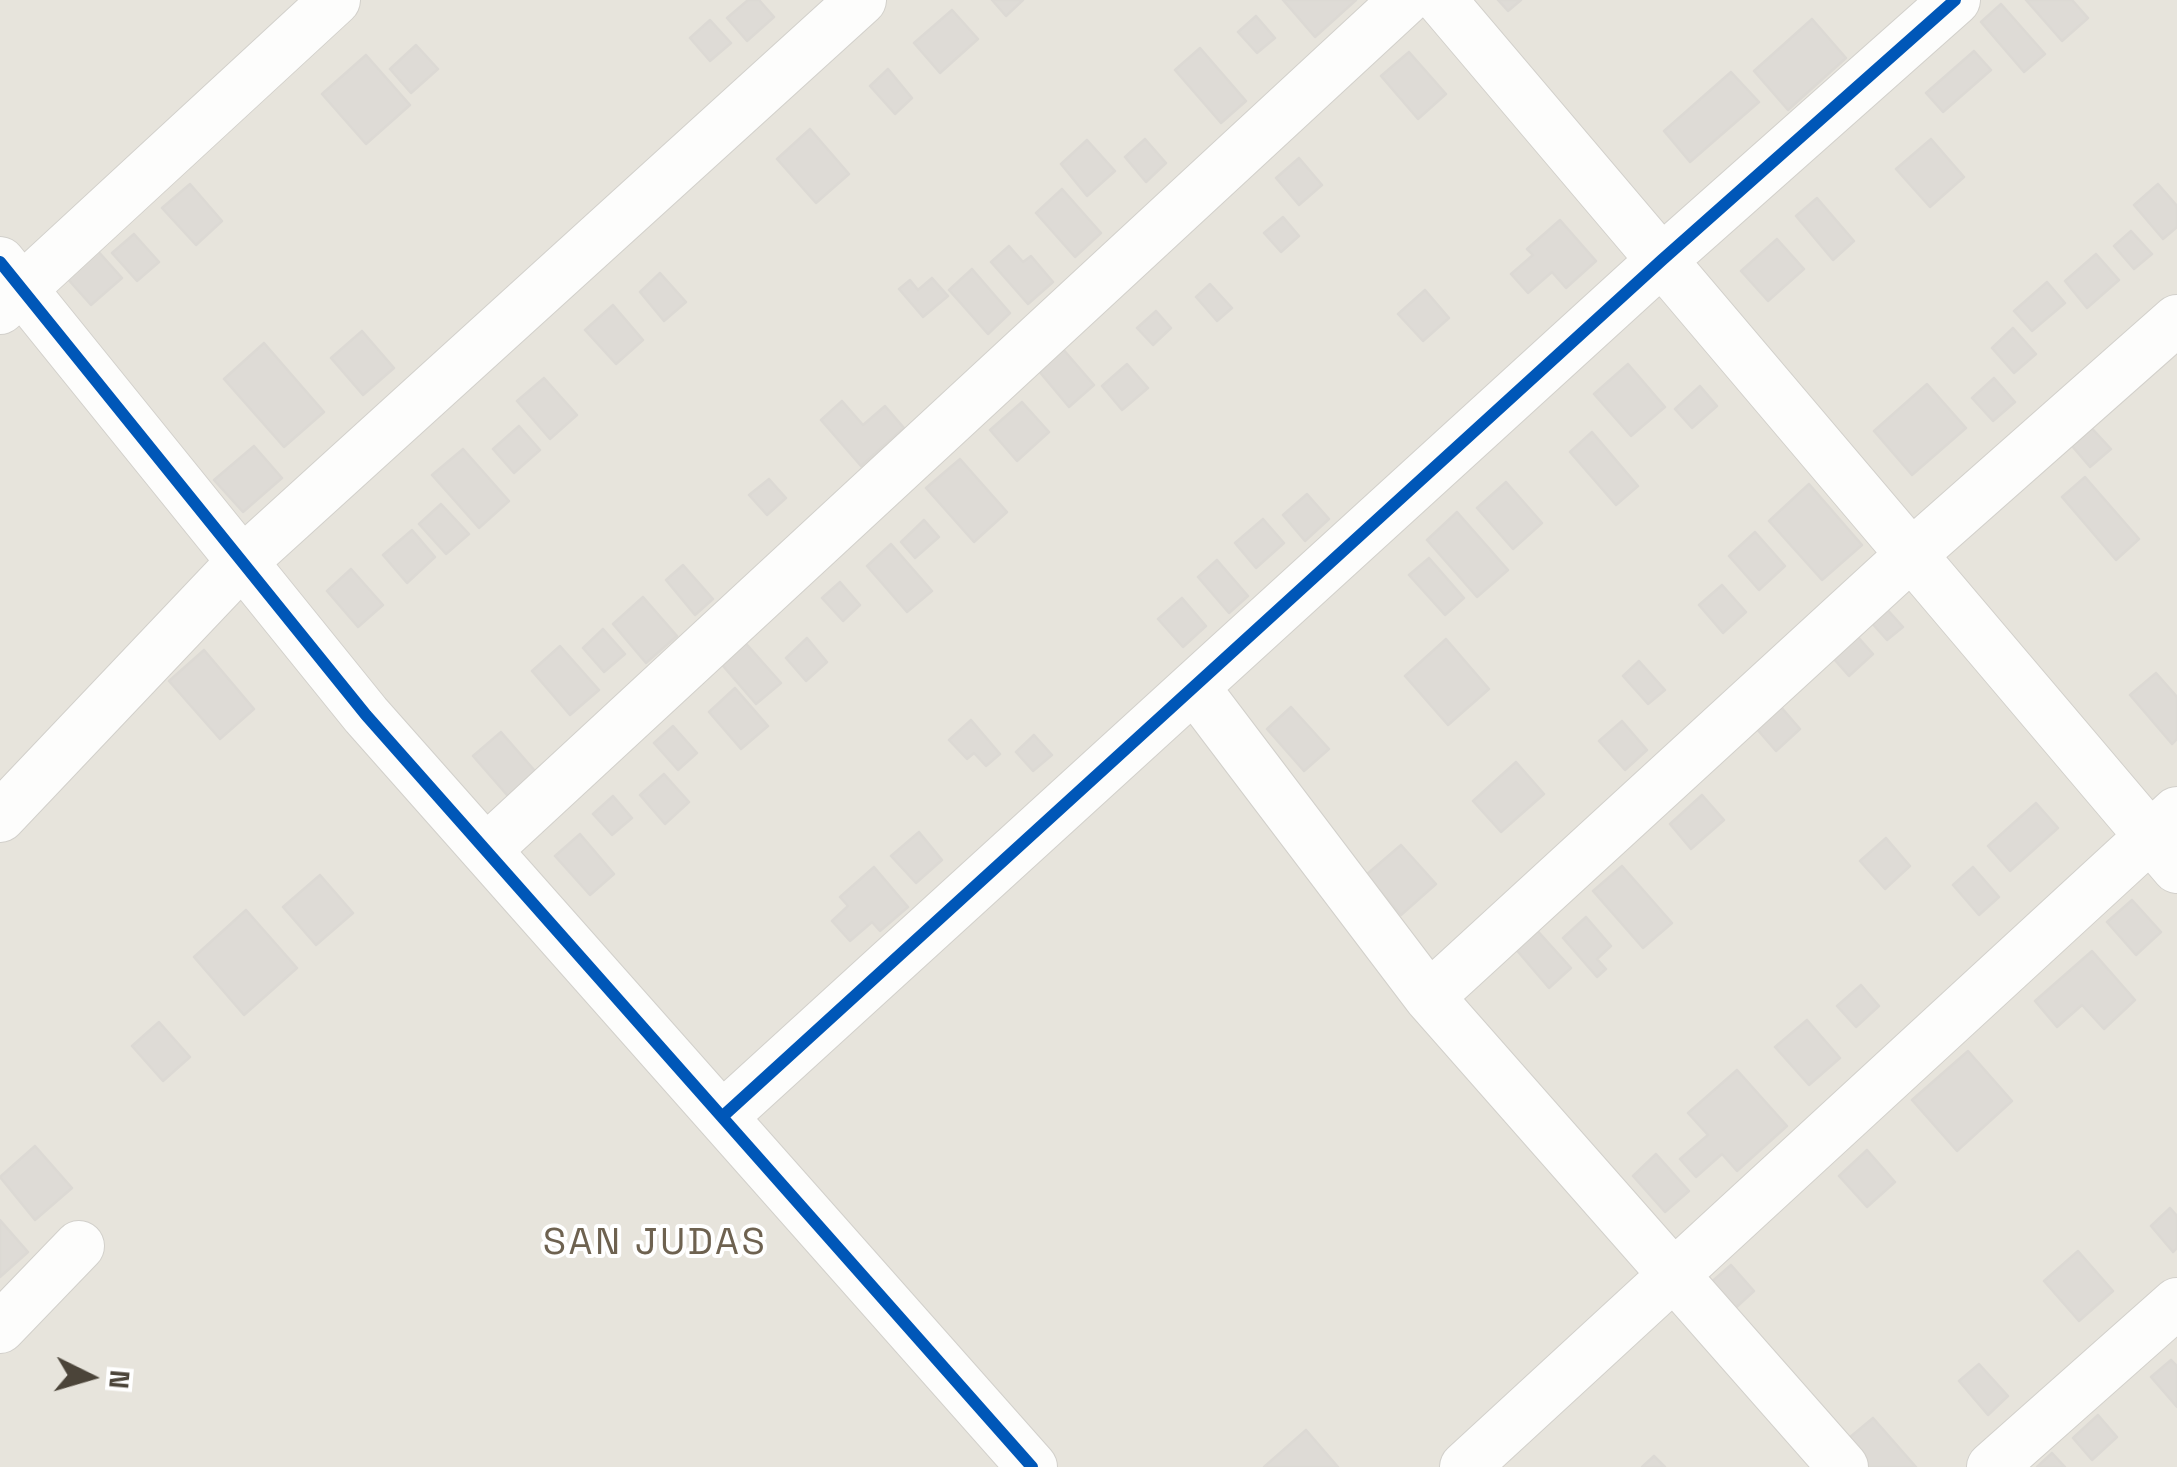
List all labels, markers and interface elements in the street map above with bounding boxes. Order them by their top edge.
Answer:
district label: SAN JUDAS [543,1221,767,1267]
north arrow [40,1327,140,1427]
text: N [101,1369,139,1391]

